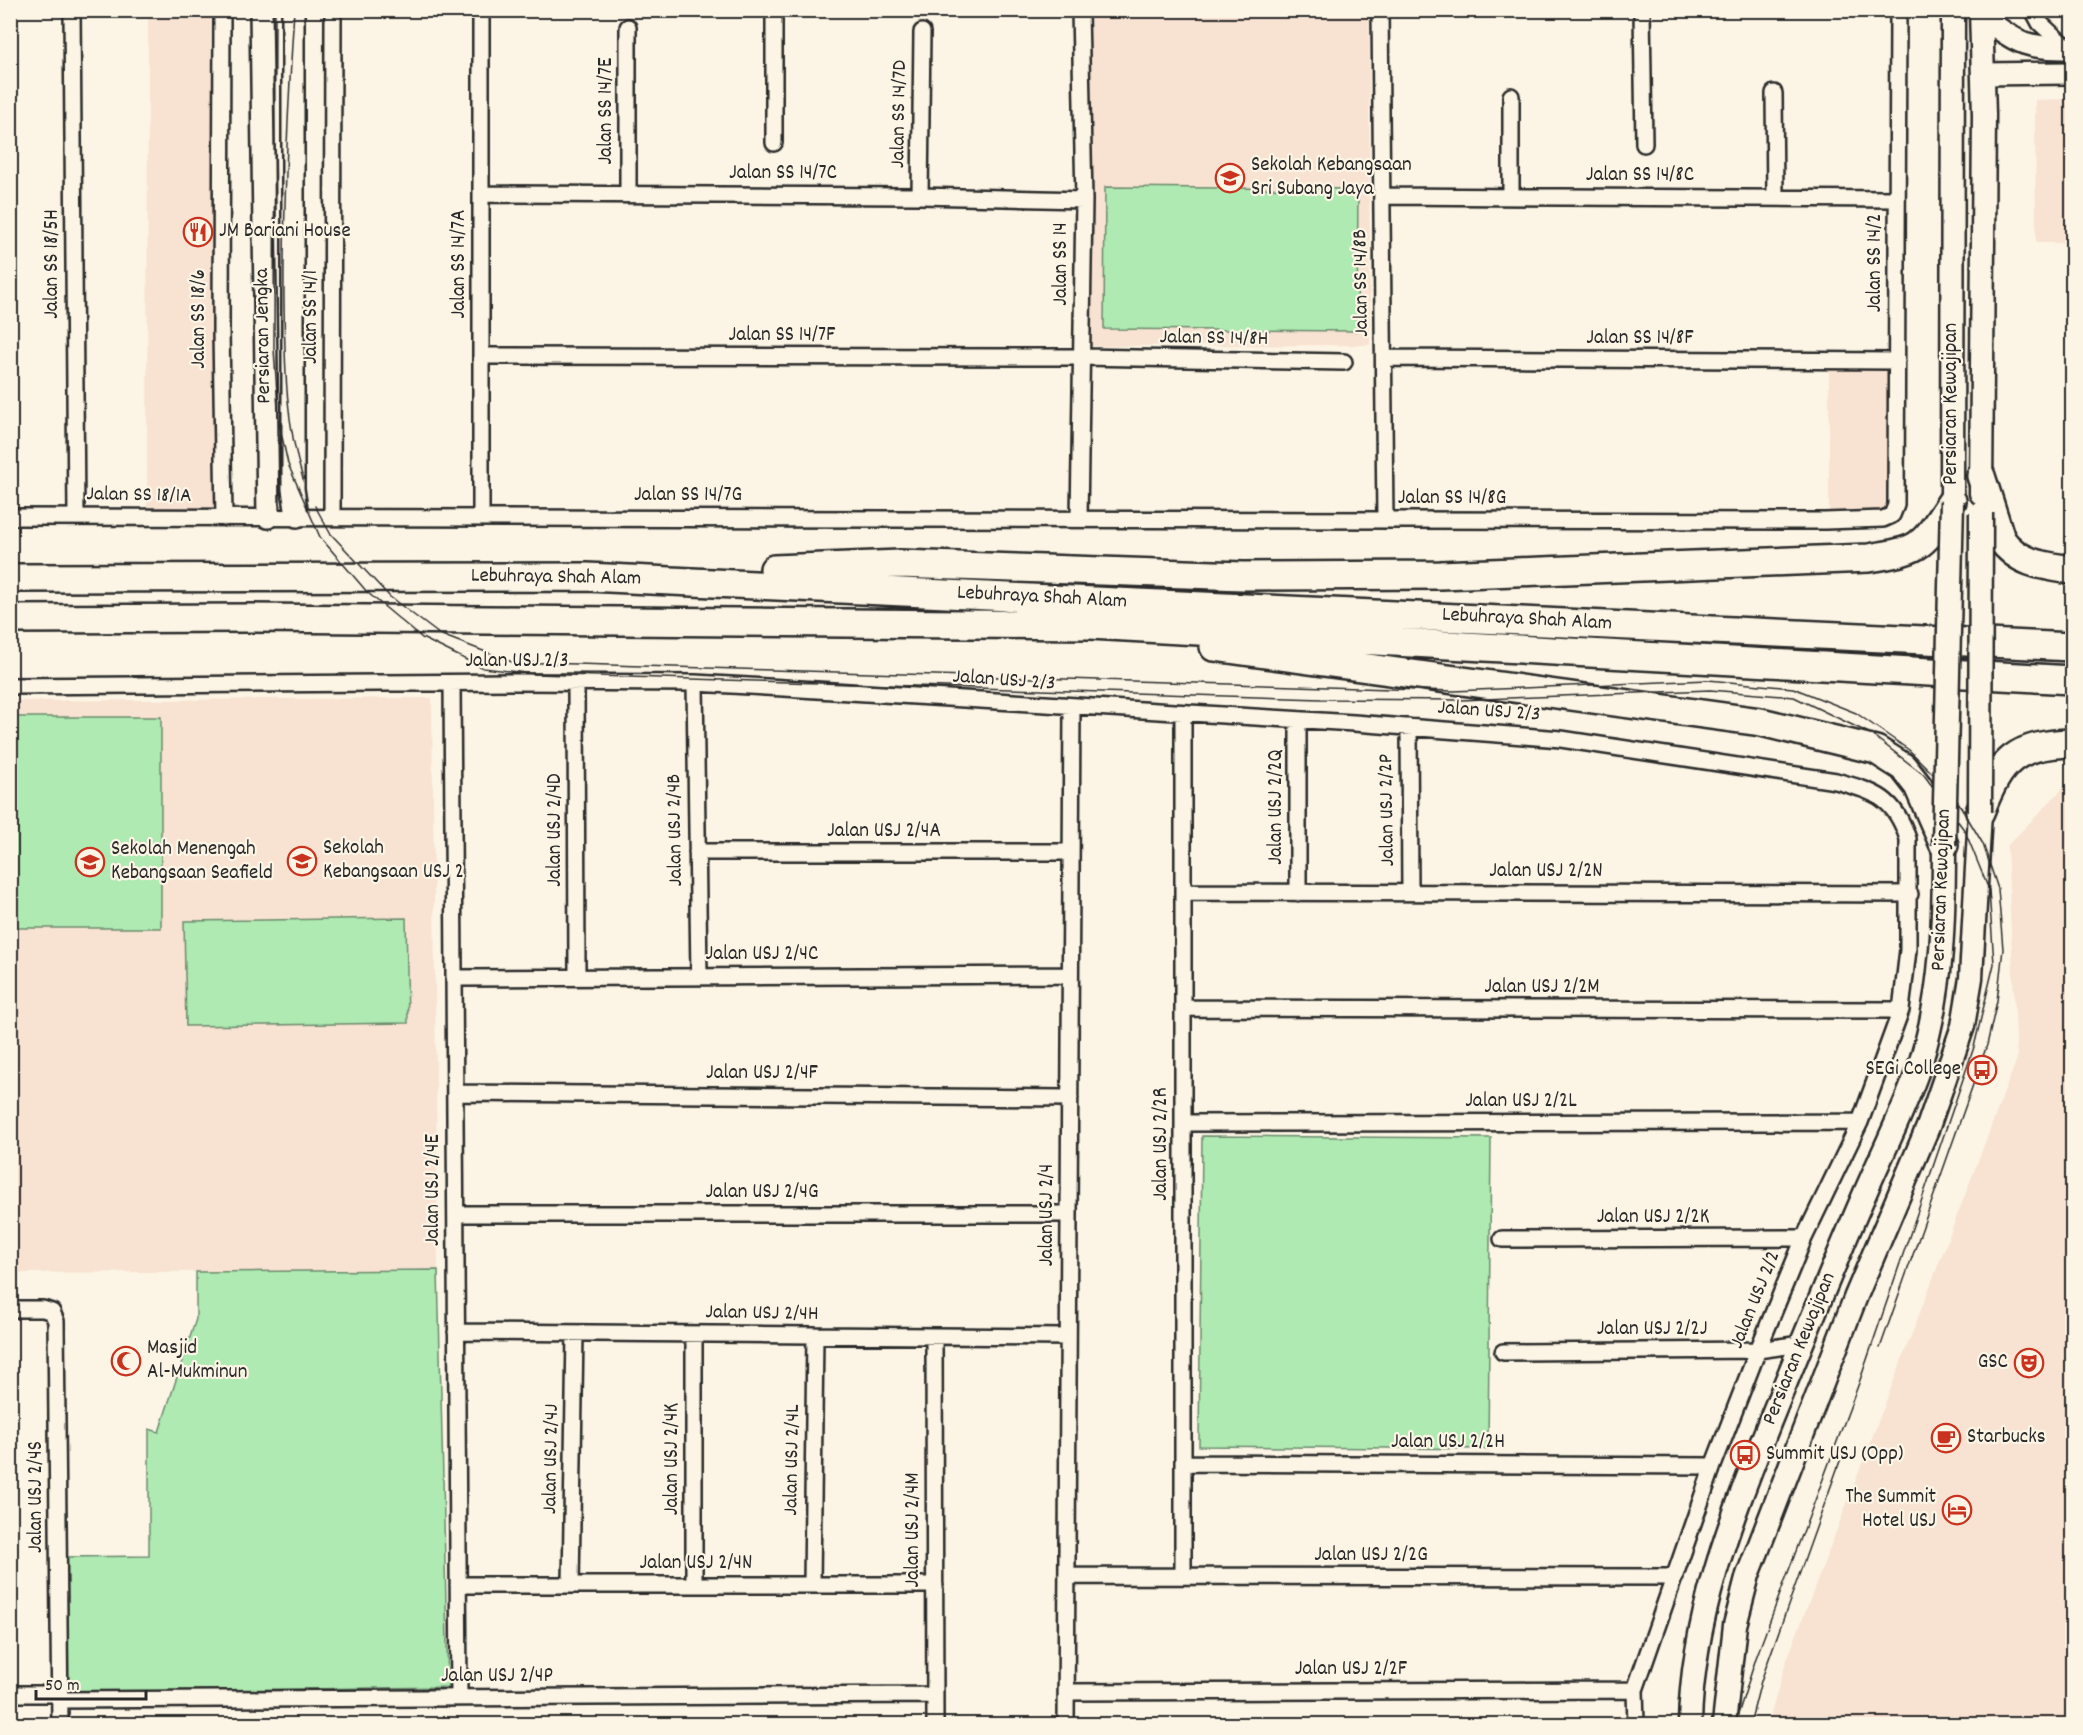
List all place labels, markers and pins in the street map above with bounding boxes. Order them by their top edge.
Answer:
place label: Sekolah Kebangsaan Sri Subang Jaya [1251,151,1412,205]
school or university icon: Sekolah Kebangsaan Sri Subang Jaya [1214,162,1246,194]
restaurant icon: JM Bariani House [182,216,214,248]
place label: JM Bariani House [219,217,351,247]
place label: Sekolah Kebangsaan USJ 2 [323,834,464,888]
place label: Sekolah Menengah Kebangsaan Seafield [111,835,273,889]
school or university icon: Sekolah Kebangsaan USJ 2 [286,845,318,877]
school or university icon: Sekolah Menengah Kebangsaan Seafield [74,846,106,878]
bus stop icon: SEGi College [1966,1054,1998,1086]
place label: SEGi College [1866,1055,1961,1085]
place label: Masjid Al-Mukminun [147,1334,247,1388]
mosque icon: Masjid Al-Mukminun [110,1345,142,1377]
theatre icon: GSC [2013,1347,2045,1379]
place label: GSC [1978,1348,2008,1378]
cafe icon: Starbucks [1930,1422,1962,1454]
place label: Starbucks [1967,1423,2046,1453]
bus stop icon: Summit USJ (Opp) [1729,1439,1761,1471]
place label: Summit USJ (Opp) [1766,1440,1903,1470]
place label: The Summit Hotel USJ [1845,1483,1936,1537]
hotel icon: The Summit Hotel USJ [1941,1494,1973,1526]

